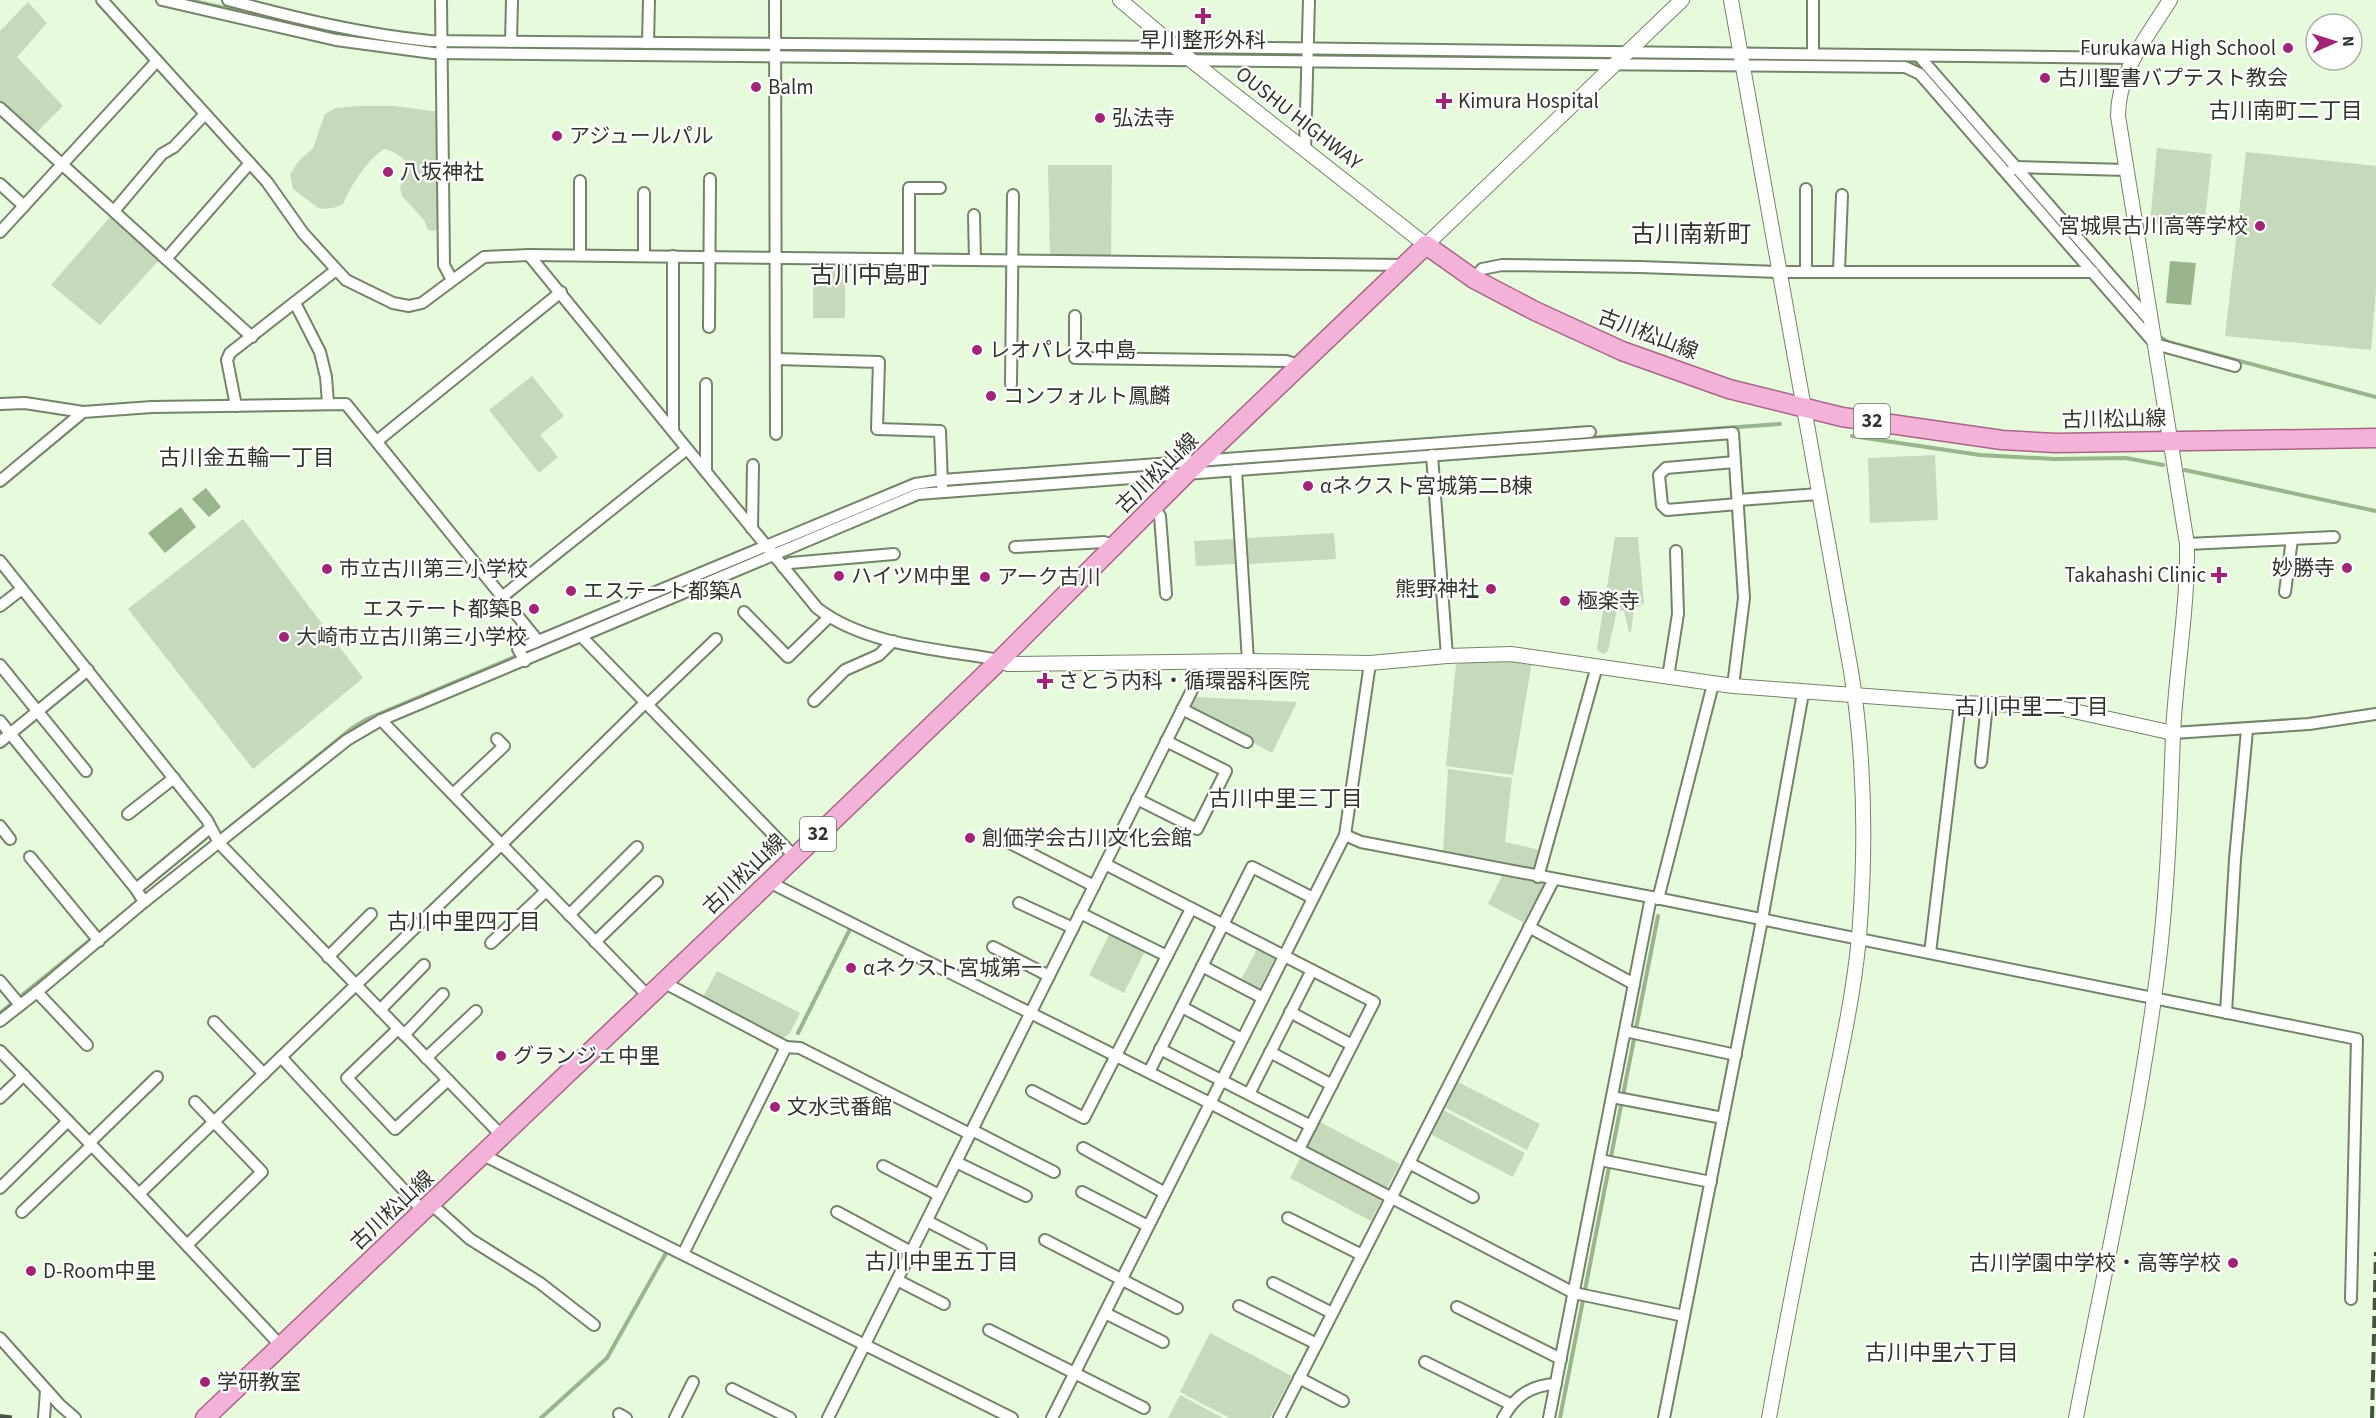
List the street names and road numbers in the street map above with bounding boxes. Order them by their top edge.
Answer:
street label: OUSHU HIGHWAY [1229,59,1369,178]
street label: 古川松山線 [1594,301,1702,367]
street label: 古川松山線 [2061,403,2167,435]
road number: 32 [1854,404,1890,438]
street label: 古川松山線 [1109,426,1205,520]
road number: 32 [800,817,836,851]
street label: 古川松山線 [696,827,792,921]
street label: 古川松山線 [343,1163,441,1257]

